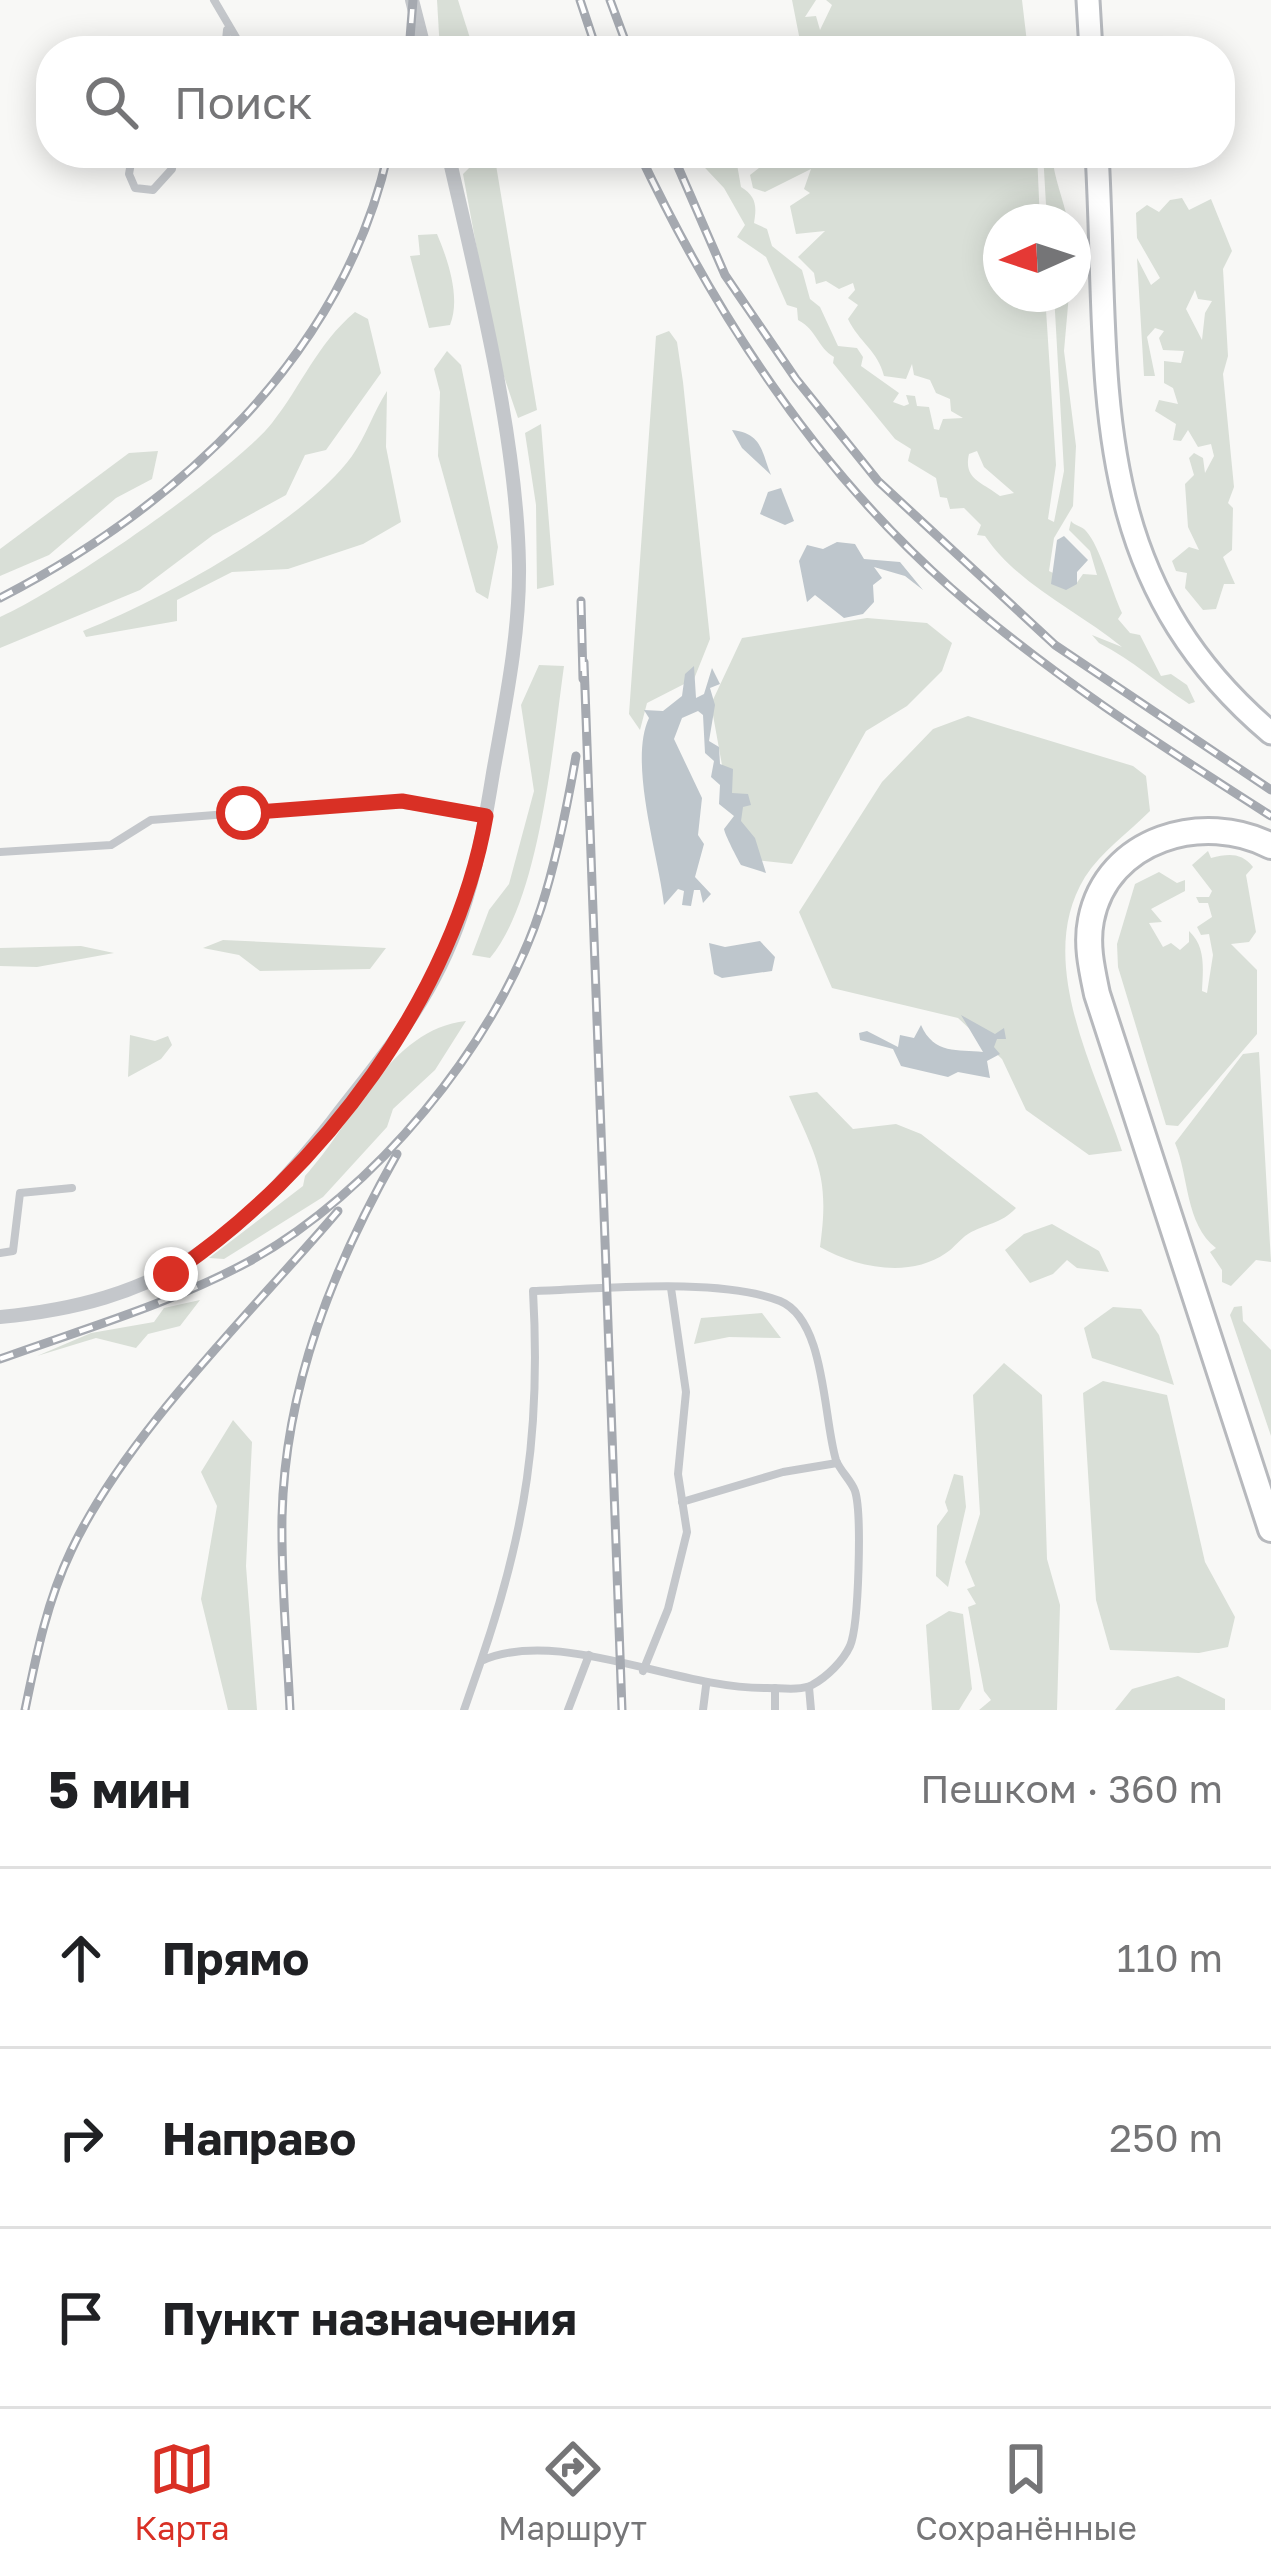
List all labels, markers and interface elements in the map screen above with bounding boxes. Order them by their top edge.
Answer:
search box [36,36,1235,168]
icon: search [78,69,144,135]
text: Поиск [174,75,313,129]
north arrow [983,204,1091,312]
route start [216,786,270,840]
route end [144,1247,198,1301]
text: 5 мин [48,1758,191,1819]
text: Пешком · 360 m [920,1765,1223,1812]
icon: ahead [48,1925,114,1991]
text: Прямо [162,1931,309,1985]
text: 110 m [1117,1934,1223,1981]
icon: right [48,2105,114,2171]
text: Направо [162,2111,356,2165]
text: 250 m [1109,2114,1223,2161]
icon: arrive [48,2285,114,2351]
text: Пункт назначения [162,2291,577,2345]
tab: Карта [134,2436,230,2547]
tab: Маршрут [498,2436,647,2547]
tab: Сохранённые [915,2436,1137,2547]

